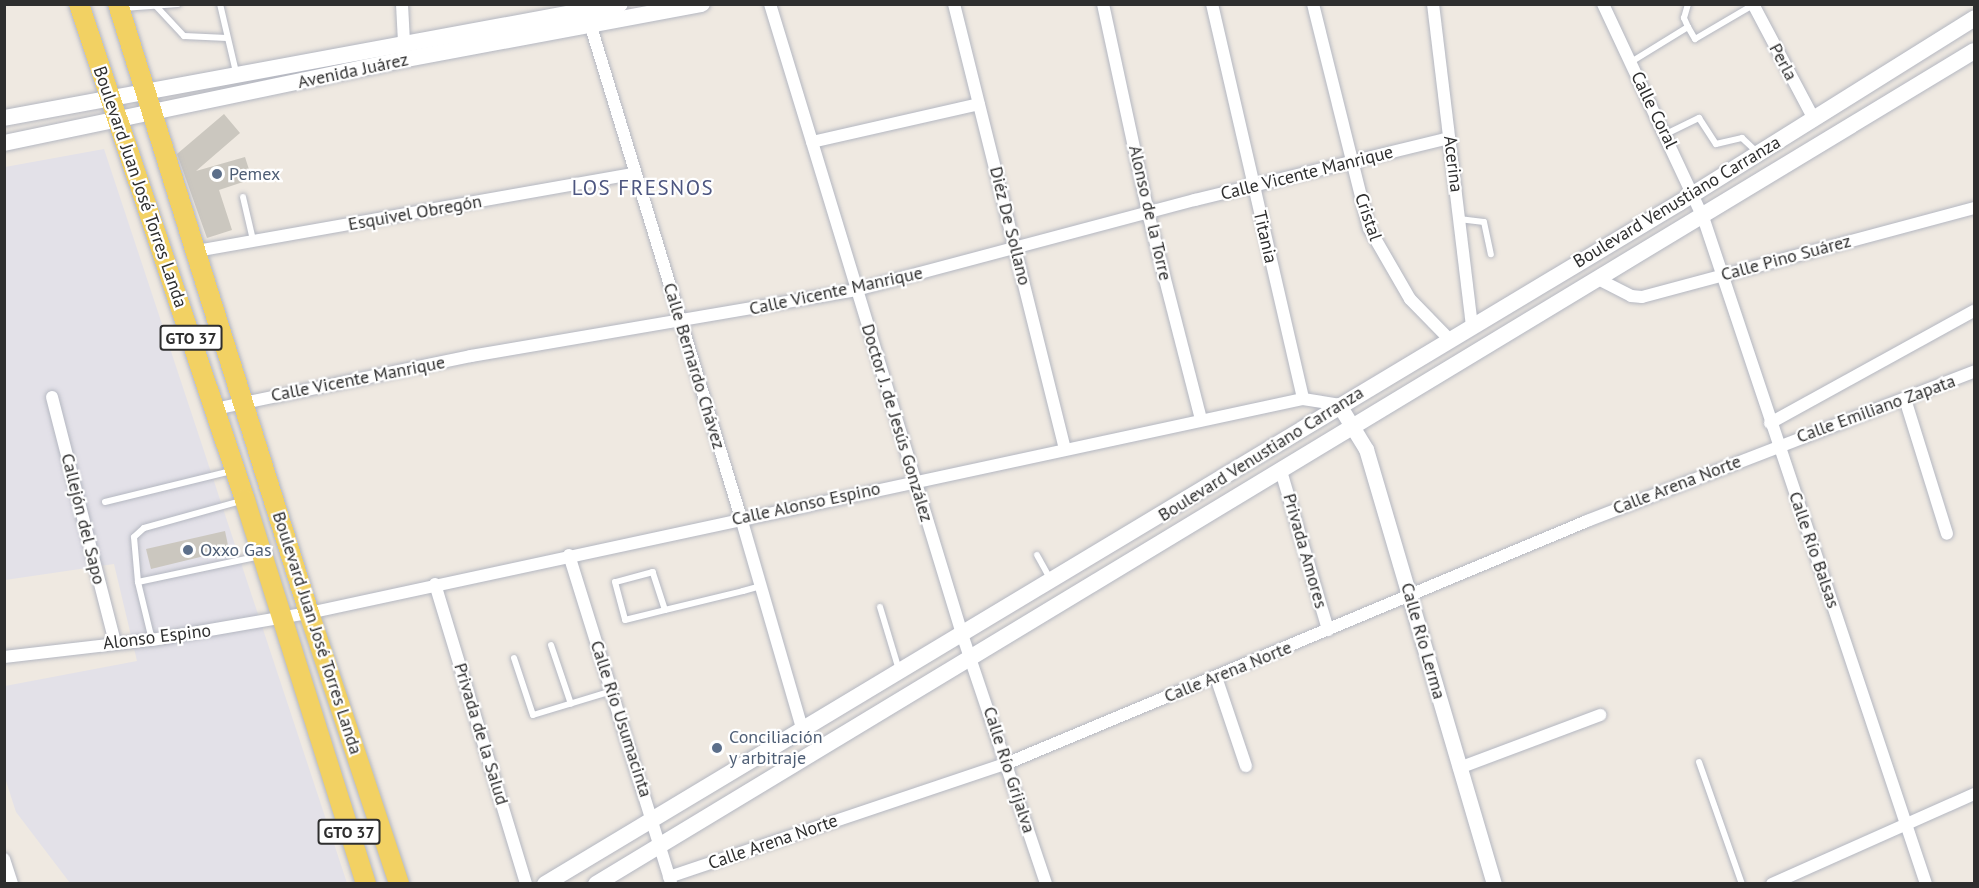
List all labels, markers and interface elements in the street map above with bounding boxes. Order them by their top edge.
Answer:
street label: Perla [1764,40,1802,84]
street label: Avenida Juárez [296,49,410,93]
street label: Boulevard Juan José Torres Landa [88,63,192,311]
street label: Calle Coral [1626,68,1682,152]
street label: Boulevard Venustiano Carranza [1569,131,1785,273]
street label: Acerina [1439,134,1467,194]
street label: Calle Vicente Manrique [1218,141,1396,205]
street label: Alonso de la Torre [1124,143,1176,283]
place label: Pemex [229,163,280,185]
street label: Diéz De Sollano [985,164,1035,288]
marker: Pemex [210,167,224,181]
district label: LOS FRESNOS [572,175,714,201]
street label: Cristal [1350,190,1386,244]
street label: Esquivel Obregón [346,191,484,235]
street label: Titania [1248,209,1282,265]
street label: Calle Pino Suárez [1719,230,1853,286]
street label: Calle Vicente Manrique [747,262,925,320]
street label: Calle Bernardo Chávez [658,280,730,452]
street label: Doctor J. de Jesús González [856,321,938,525]
road number: GTO 37 [158,325,224,351]
street label: Calle Vicente Manrique [269,351,447,407]
street label: Calle Emiliano Zapata [1793,370,1959,448]
street label: Boulevard Venustiano Carranza [1154,382,1368,526]
street label: Callejón del Sapo [56,451,110,587]
street label: Calle Arena Norte [1610,451,1744,519]
street label: Calle Alonso Espino [729,478,883,530]
street label: Calle Río Balsas [1784,489,1844,611]
street label: Privada Amores [1278,491,1332,611]
street label: Boulevard Juan José Torres Landa [267,509,367,757]
place label: Oxxo Gas [200,539,272,561]
marker: Oxxo Gas [181,543,195,557]
street label: Calle Río Lerma [1396,580,1450,702]
street label: Alonso Espino [102,620,212,654]
street label: Calle Arena Norte [1161,636,1295,708]
street label: Calle Río Usumacinta [585,638,657,800]
street label: Privada de la Salud [449,660,513,808]
street label: Calle Río Grijalva [978,704,1040,836]
place label: Conciliación y arbitraje [729,727,823,770]
marker: Conciliación y arbitraje [710,741,724,755]
street label: Calle Arena Norte [705,810,841,874]
road number: GTO 37 [316,819,382,845]

